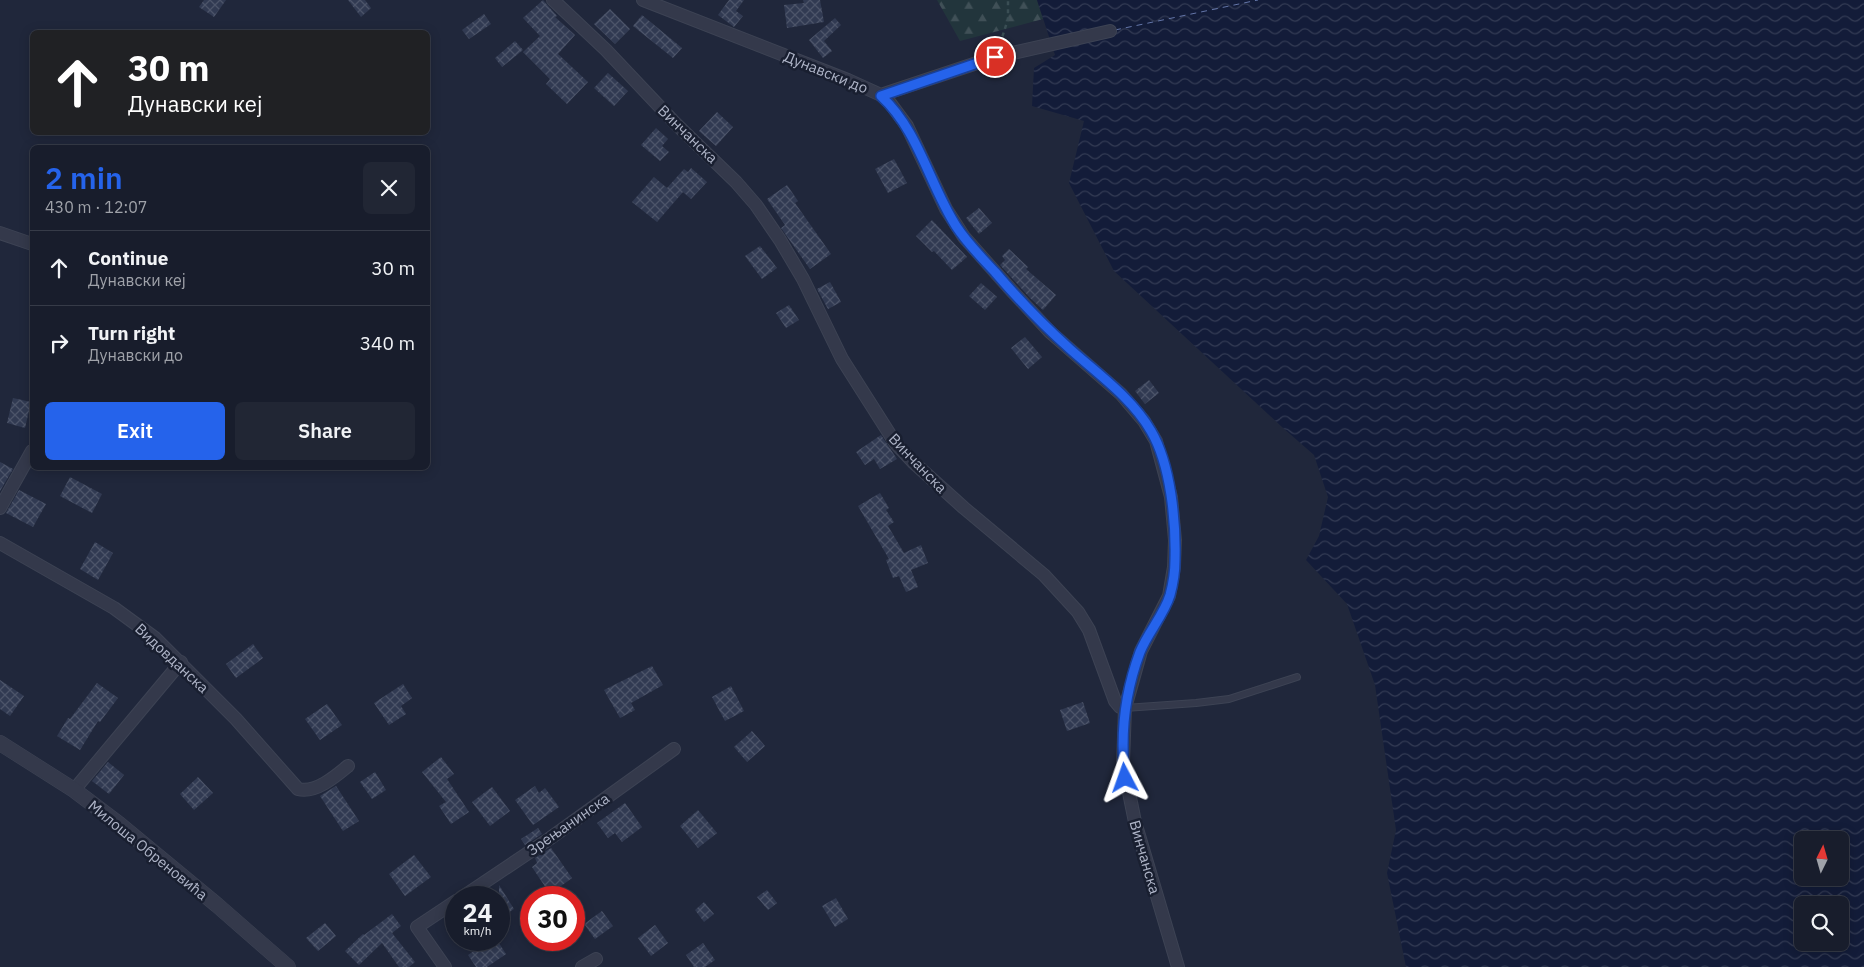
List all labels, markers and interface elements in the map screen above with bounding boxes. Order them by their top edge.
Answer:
pin [974,36,1016,78]
icon: arrive [981,43,1009,71]
text: 30 m [128,45,210,91]
street label: Дунавски до [781,47,871,97]
icon: ahead [45,50,110,115]
text: Дунавски кеј [128,89,262,118]
street label: Винчанска [654,101,722,167]
text: 2 min [45,158,123,197]
button: close [363,162,415,214]
text: 430 m · 12:07 [45,197,147,217]
text: Continue [88,246,168,270]
icon: ahead [45,254,73,282]
text: 30 m [371,256,415,280]
text: Дунавски кеј [88,270,186,290]
text: Turn right [88,321,175,345]
icon: right [45,329,73,357]
text: 340 m [360,331,415,355]
text: Дунавски до [88,345,183,365]
button: Exit [45,402,225,460]
button: Share [235,402,415,460]
street label: Винчанска [885,429,951,497]
street label: Видовданска [131,619,213,697]
position arrow [1098,751,1150,803]
street label: Зрењанинска [523,789,613,859]
street label: Милоша Обреновића [84,796,212,904]
street label: Винчанска [1125,818,1165,896]
north arrow [1794,831,1849,886]
map controls [1794,831,1849,951]
speed limit sign: 30 [520,886,585,951]
text: 24 [462,896,493,929]
button: search [1794,896,1849,951]
text: km/h [463,923,492,938]

